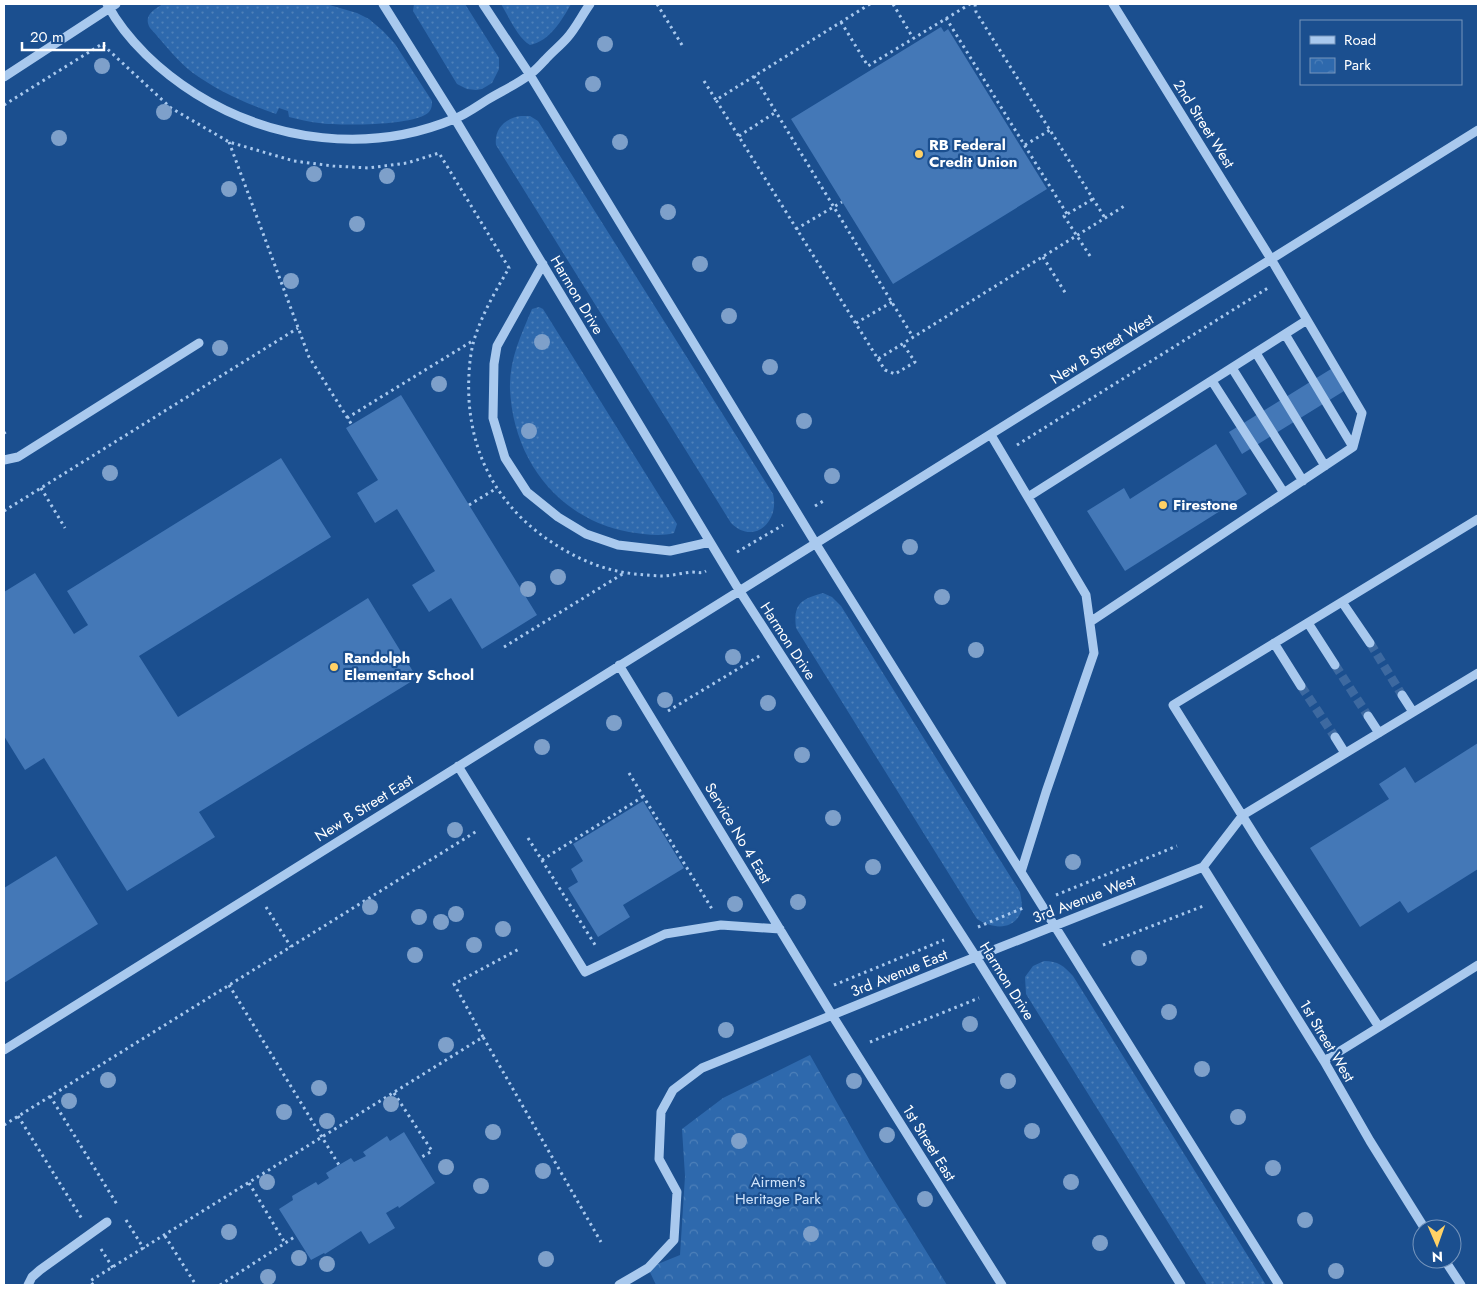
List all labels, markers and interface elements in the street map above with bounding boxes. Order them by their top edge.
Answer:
scale bar [22,20,105,52]
legend [1300,20,1462,85]
text: 20 m [30,26,64,48]
text: Road [1344,29,1376,51]
text: Park [1344,54,1371,76]
street label: 2nd Street West [1168,75,1240,173]
place label: RB Federal Credit Union [929,134,1017,173]
marker: RB Federal Credit Union [913,148,925,160]
street label: Harmon Drive [545,251,609,339]
street label: New B Street West [1046,308,1158,390]
place label: Firestone [1173,494,1238,516]
marker: Firestone [1157,499,1169,511]
street label: Harmon Drive [755,598,822,684]
place label: Randolph Elementary School [344,647,474,686]
marker: Randolph Elementary School [328,661,340,673]
street label: New B Street East [311,769,418,847]
street label: Service No 4 East [699,778,777,888]
street label: 3rd Avenue West [1029,869,1139,929]
street label: Harmon Drive [974,938,1040,1025]
street label: 3rd Avenue East [847,943,951,1002]
street label: 1st Street West [1294,996,1360,1087]
street label: 1st Street East [897,1101,961,1186]
park label: Airmen's Heritage Park [735,1171,821,1210]
north arrow [1412,1219,1462,1269]
text: N [1432,1247,1443,1267]

